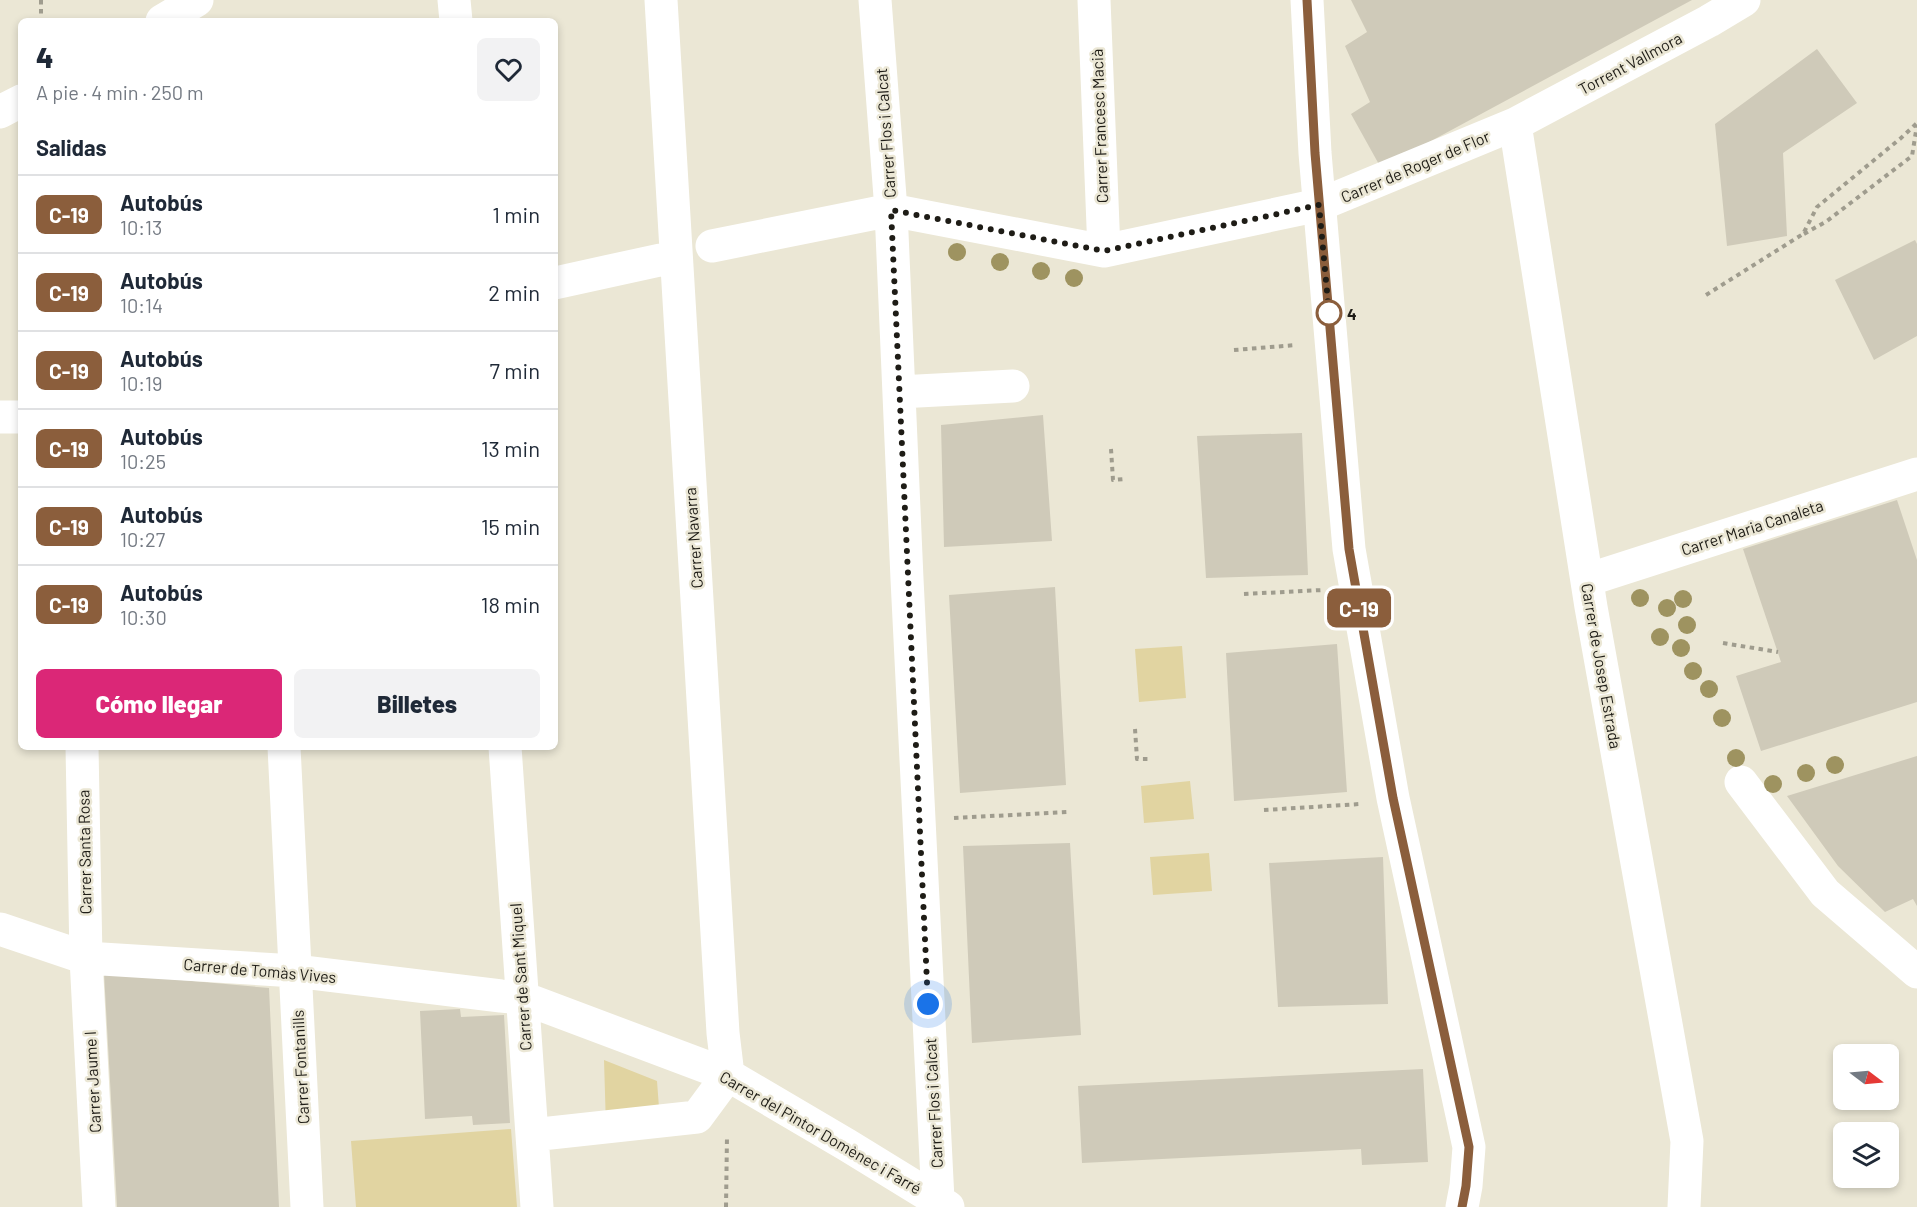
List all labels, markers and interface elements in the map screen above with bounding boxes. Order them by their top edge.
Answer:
street label: Torrent Vallmora [1575,28,1685,98]
button: heart [477,38,540,101]
text: 4 [36,40,53,74]
street label: Carrer Francesc Macià [1087,49,1111,203]
street label: Carrer Flos i Calcat [871,67,899,199]
text: A pie · 4 min · 250 m [36,80,204,104]
street label: Carrer de Roger de Flor [1338,126,1492,206]
text: Salidas [36,134,107,160]
text: Autobús [120,189,203,215]
text: 1 min [492,201,540,227]
text: C-19 [49,202,89,227]
text: 10:13 [120,215,162,239]
text: Autobús [120,267,203,293]
text: 2 min [488,279,540,305]
text: C-19 [49,280,89,305]
text: 10:14 [120,293,163,317]
marker: 4 [1316,300,1342,326]
place label: 4 [1347,304,1357,323]
text: Autobús [120,345,203,371]
text: 7 min [490,357,540,383]
text: C-19 [49,358,89,383]
text: 10:19 [120,371,163,395]
text: Autobús [120,423,203,449]
text: 13 min [481,435,540,461]
text: C-19 [49,436,89,461]
text: 10:25 [120,449,166,473]
street label: Carrer Navarra [680,487,706,589]
street label: Carrer Maria Canaleta [1678,495,1826,559]
text: Autobús [120,501,203,527]
text: 15 min [481,513,540,539]
text: C-19 [49,514,89,539]
text: 10:27 [120,527,165,551]
text: Autobús [120,579,203,605]
street label: Carrer de Josep Estrada [1578,582,1626,750]
line badge: C-19 [1317,588,1401,628]
text: 18 min [481,591,540,617]
text: C-19 [49,592,89,617]
text: C-19 [1339,596,1379,621]
text: 10:30 [120,605,167,629]
button: Cómo llegar [36,669,282,738]
button: Billetes [294,669,540,738]
street label: Carrer Santa Rosa [73,790,95,914]
street label: Carrer de Sant Miquel [505,903,535,1051]
street label: Carrer de Tomàs Vives [183,954,337,986]
your location [913,989,943,1019]
street label: Carrer Fontanills [288,1009,312,1125]
street label: Carrer Jaume I [80,1031,104,1133]
street label: Carrer Flos i Calcat [920,1037,946,1169]
north arrow [1833,1044,1899,1110]
map controls [1833,1044,1899,1188]
street label: Carrer del Pintor Domènec i Farré [717,1066,925,1198]
button: layers [1833,1122,1899,1188]

